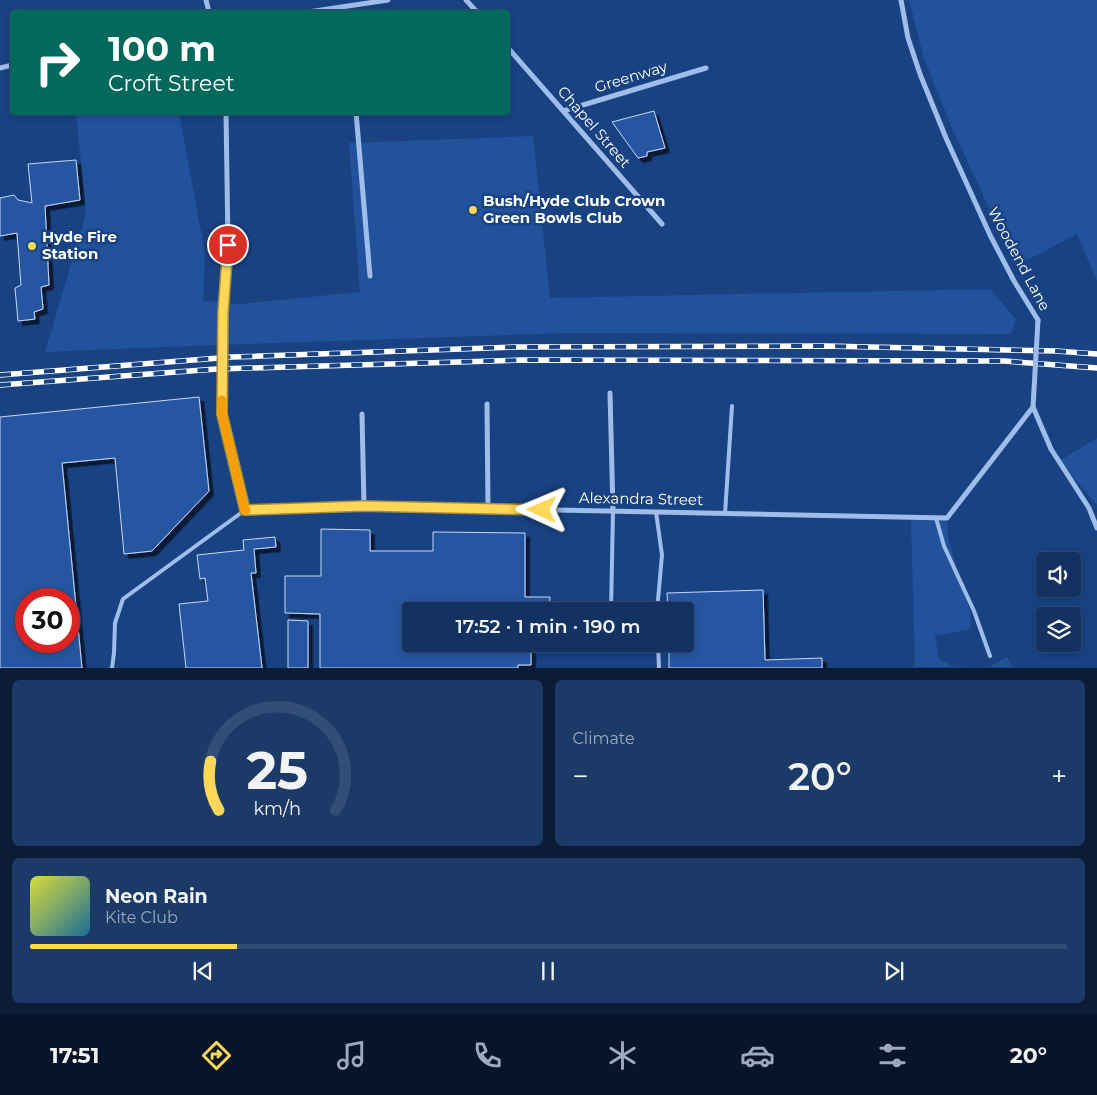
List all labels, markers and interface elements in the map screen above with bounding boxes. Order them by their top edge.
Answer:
text: 100 m [108,27,216,70]
icon: right [25,30,90,95]
street label: Greenway [592,56,670,97]
text: Croft Street [108,70,235,97]
street label: Chapel Street [554,82,635,171]
place label: Bush/Hyde Club Crown Green Bowls Club [483,191,665,227]
marker: Bush/Hyde Club Crown Green Bowls Club [467,204,479,216]
street label: Woodend Lane [984,204,1055,314]
pin [207,224,249,266]
place label: Hyde Fire Station [42,227,117,263]
icon: arrive [214,231,242,259]
marker: Hyde Fire Station [26,240,38,252]
position arrow [515,483,567,535]
street label: Alexandra Street [579,488,703,509]
map controls [1036,552,1081,652]
button: sound [1036,552,1081,597]
speed limit sign: 30 [15,588,80,653]
button: layers [1036,607,1081,652]
text: 17:52 · 1 min · 190 m [455,615,641,638]
text: Climate [573,729,635,748]
text: 25 [246,739,308,802]
text: 20° [788,753,852,800]
text: − [573,759,589,793]
text: + [1051,759,1067,793]
text: km/h [253,798,301,819]
text: Neon Rain [105,885,208,908]
text: Kite Club [105,908,178,927]
icon: previous [189,957,217,985]
icon: pause [534,957,562,985]
icon: next [880,957,908,985]
icon: directions [199,1038,234,1073]
icon: music [334,1038,369,1073]
icon: phone [470,1038,505,1073]
icon: climate [605,1038,640,1073]
icon: car [740,1038,775,1073]
icon: filters [875,1038,910,1073]
text: 17:51 [50,1042,99,1069]
text: 20° [1010,1042,1047,1069]

